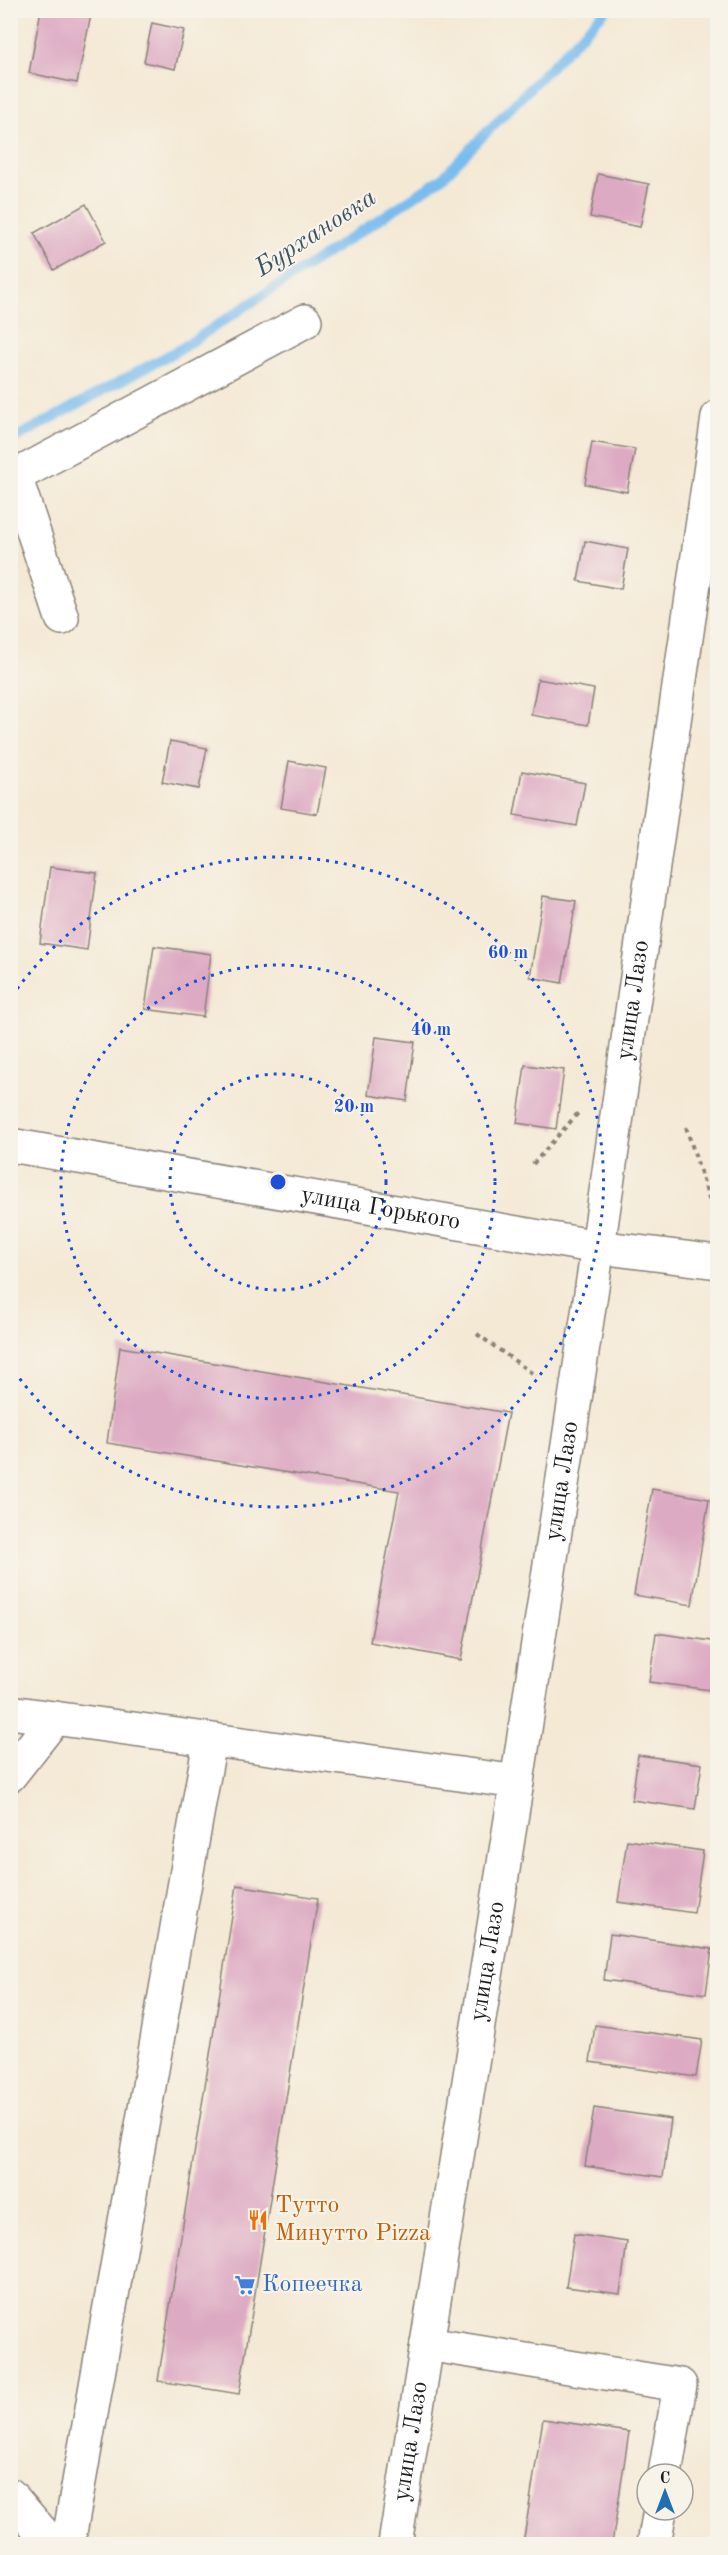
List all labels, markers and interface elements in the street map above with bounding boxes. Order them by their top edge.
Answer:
water label: Бурхановка [250,184,381,282]
street label: улица Лазо [613,939,654,1062]
text: 60 m [488,944,528,962]
text: 40 m [411,1021,451,1039]
text: 20 m [334,1098,374,1116]
centre of rings [268,1172,288,1192]
street label: улица Горького [299,1184,462,1235]
street label: улица Лазо [542,1419,583,1543]
street label: улица Лазо [467,1900,510,2023]
place label: Тутто Минутто Pizza [275,2194,431,2246]
restaurant icon: Тутто Минутто Pizza [246,2208,270,2232]
supermarket icon: Копеечка [233,2273,257,2297]
place label: Копеечка [262,2273,363,2297]
street label: улица Лазо [390,2380,433,2503]
north arrow [635,2462,695,2522]
text: С [660,2471,670,2487]

